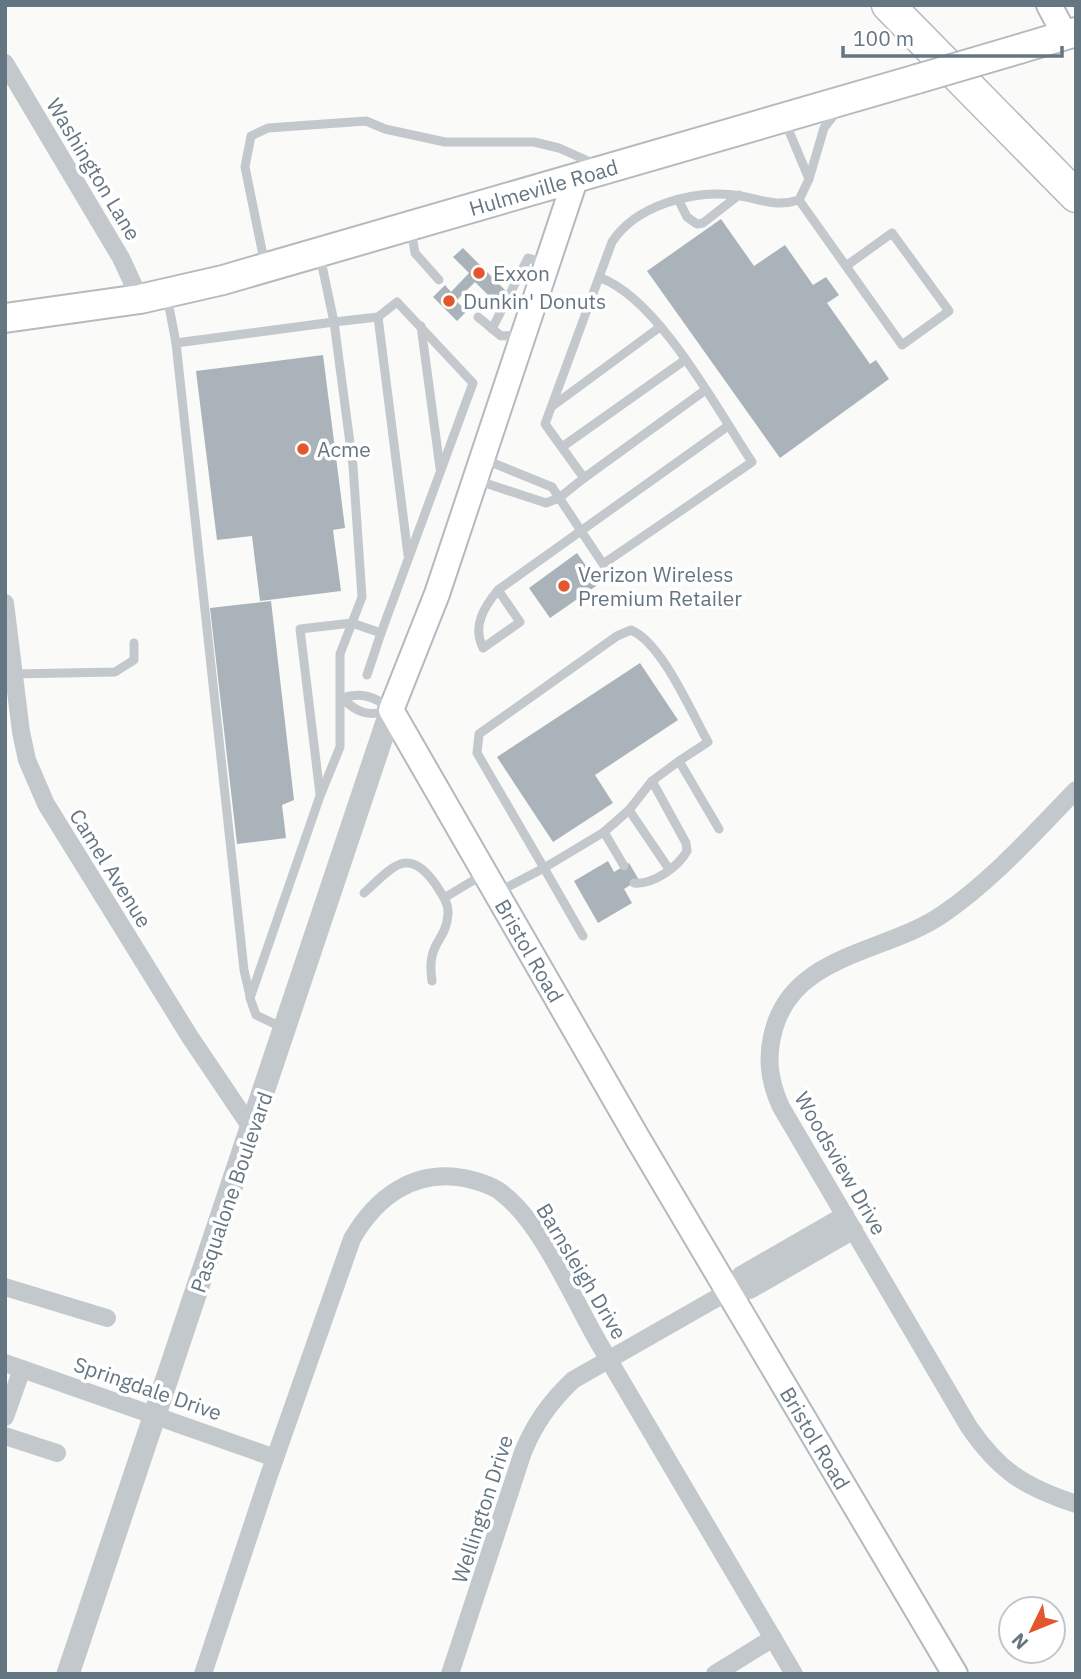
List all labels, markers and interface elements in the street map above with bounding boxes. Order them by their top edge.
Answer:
scale bar [843,14,1062,58]
text: 100 m [853,24,914,52]
street label: Washington Lane [40,93,148,245]
street label: Hulmeville Road [466,152,621,222]
place label: Exxon [493,259,550,287]
marker: Exxon [471,265,487,281]
place label: Dunkin' Donuts [463,287,606,315]
marker: Dunkin' Donuts [441,293,457,309]
place label: Acme [317,435,371,463]
marker: Acme [295,441,311,457]
place label: Verizon Wireless Premium Retailer [578,560,742,612]
marker: Verizon Wireless Premium Retailer [556,578,572,594]
street label: Camel Avenue [63,803,159,933]
street label: Bristol Road [489,894,570,1007]
street label: Woodsview Drive [789,1086,893,1240]
street label: Pasqualone Boulevard [183,1088,279,1296]
street label: Barnsleigh Drive [530,1198,634,1344]
street label: Springdale Drive [70,1350,226,1426]
street label: Bristol Road [774,1382,857,1495]
street label: Wellington Drive [445,1431,519,1587]
north arrow [997,1595,1067,1665]
text: N [1006,1628,1033,1655]

